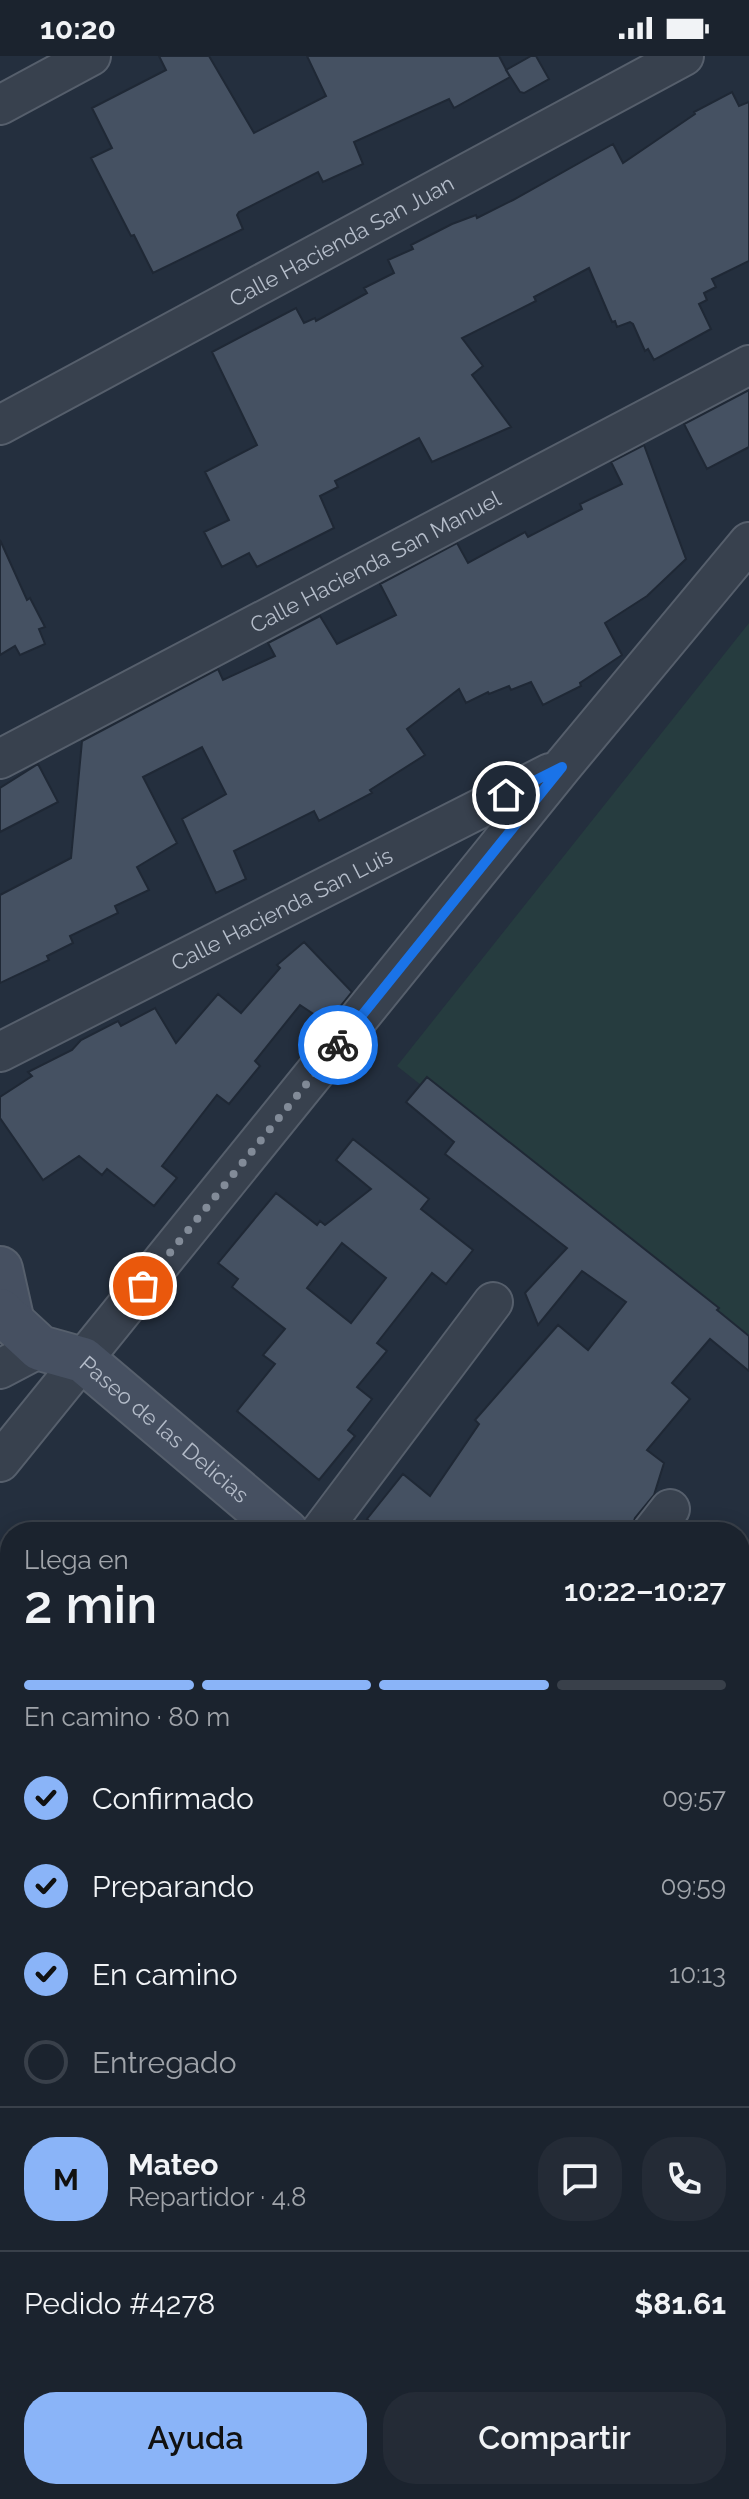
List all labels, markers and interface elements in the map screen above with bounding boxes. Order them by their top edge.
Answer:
text: 10:20 [40,11,116,46]
street label: Calle Hacienda San Juan [225,170,458,312]
street label: Calle Hacienda San Manuel [246,485,505,638]
pin [472,761,540,829]
icon: home [484,773,528,817]
street label: Calle Hacienda San Luis [167,842,397,976]
courier [298,1005,378,1085]
icon: bike [316,1023,360,1067]
pin [109,1252,177,1320]
icon: bag [121,1264,165,1308]
street label: Paseo de las Delicias [75,1350,254,1508]
text: Llega en [24,1545,129,1575]
text: 10:22–10:27 [564,1573,726,1608]
text: 2 min [24,1574,157,1635]
text: En camino · 80 m [24,1702,230,1732]
icon: check [24,1776,68,1820]
text: Confirmado [92,1781,254,1816]
text: 09:57 [662,1783,726,1813]
icon: check [24,1864,68,1908]
text: Preparando [92,1869,254,1904]
text: 09:59 [661,1871,726,1901]
icon: check [24,1952,68,1996]
text: En camino [92,1957,238,1992]
text: 10:13 [669,1959,726,1989]
text: Entregado [92,2045,237,2080]
button: chat [538,2137,622,2221]
button: phone [642,2137,726,2221]
text: Mateo [128,2147,218,2182]
text: M [53,2162,79,2197]
text: Repartidor · 4.8 [128,2182,306,2212]
text: Pedido #4278 [24,2286,215,2321]
text: $81.61 [634,2286,726,2321]
button: Ayuda [24,2392,367,2484]
button: Compartir [383,2392,726,2484]

